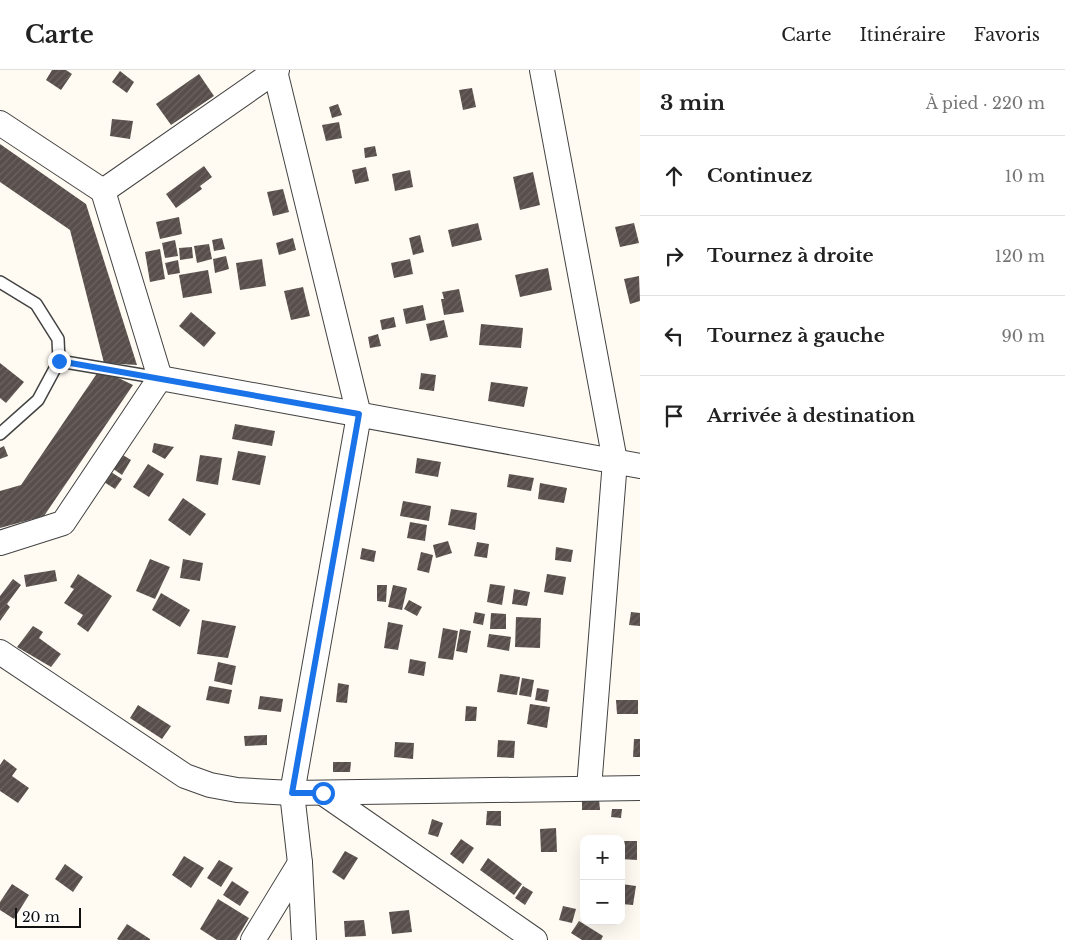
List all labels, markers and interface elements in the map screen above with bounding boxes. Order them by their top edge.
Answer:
text: Carte [25,20,94,49]
text: Carte [781,24,831,46]
text: Itinéraire [859,24,946,46]
text: Favoris [974,24,1040,46]
text: 3 min [660,90,725,116]
text: À pied · 220 m [926,93,1045,113]
icon: ahead [660,162,688,190]
text: Continuez [707,164,812,187]
text: 10 m [1005,166,1045,186]
icon: right [660,242,688,270]
text: Tournez à droite [707,244,874,267]
text: 120 m [995,246,1045,266]
icon: left [660,322,688,350]
text: Tournez à gauche [707,324,885,347]
text: 90 m [1002,326,1045,346]
route end [48,350,71,373]
icon: arrive [660,402,688,430]
text: Arrivée à destination [707,404,915,427]
route start [312,782,335,805]
map controls [580,835,625,925]
button: + [580,835,625,880]
button: − [580,880,625,925]
scale bar [15,905,81,928]
text: 20 m [22,908,60,926]

